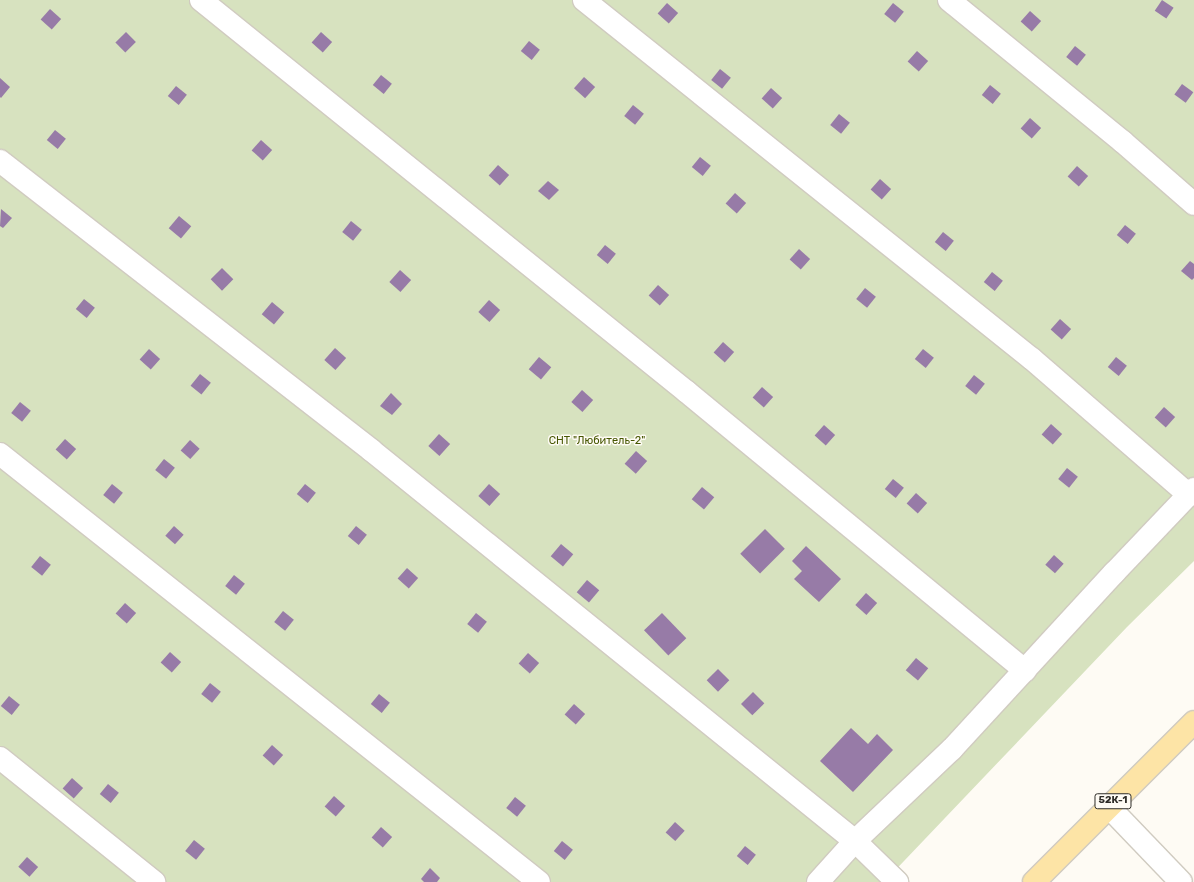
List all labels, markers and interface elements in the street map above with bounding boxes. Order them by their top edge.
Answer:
park label: СНТ "Любитель-2" [549,434,645,448]
road number: 52К-1 [1094,793,1132,809]

